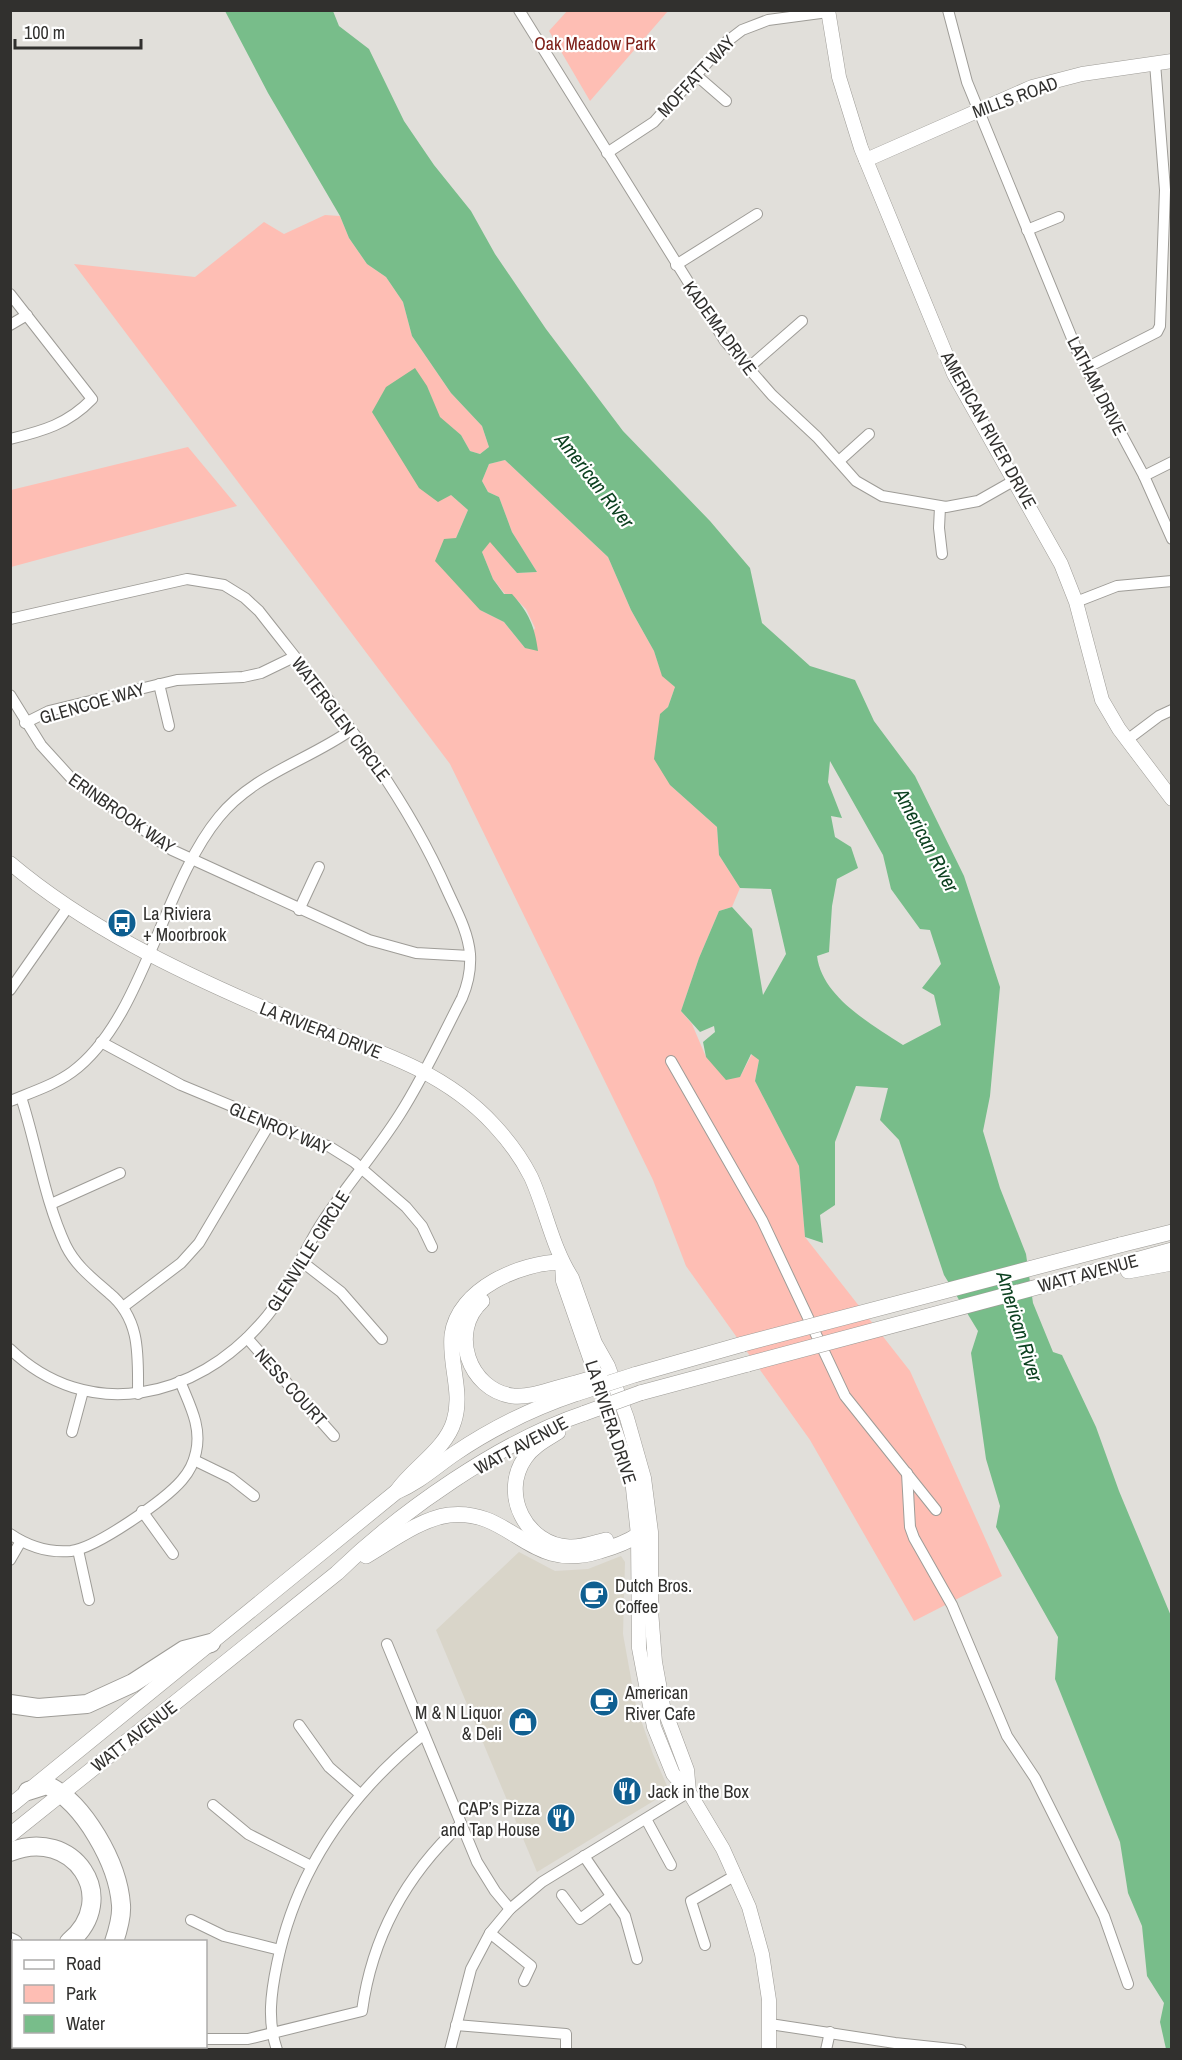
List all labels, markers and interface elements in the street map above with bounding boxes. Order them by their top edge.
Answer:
scale bar [15,12,141,50]
text: 100 m [24,20,65,45]
street label: MOFFATT WAY [652,29,741,122]
park label: Oak Meadow Park [534,31,656,56]
street label: MILLS ROAD [969,70,1061,124]
street label: KADEMA DRIVE [677,276,763,380]
street label: LATHAM DRIVE [1061,332,1133,440]
street label: AMERICAN RIVER DRIVE [935,346,1043,513]
water label: American River [549,426,641,534]
street label: WATERGLEN CIRCLE [286,652,396,786]
street label: GLENCOE WAY [37,676,148,730]
street label: ERINBROOK WAY [64,767,180,859]
water label: American River [888,782,966,897]
place label: La Riviera + Moorbrook [143,901,227,947]
bus stop icon: La Riviera + Moorbrook [106,907,138,939]
street label: LA RIVIERA DRIVE [256,995,386,1065]
street label: GLENROY WAY [225,1095,335,1161]
street label: GLENVILLE CIRCLE [261,1186,355,1316]
street label: WATT AVENUE [1035,1248,1141,1298]
water label: American River [990,1267,1050,1385]
street label: NESS COURT [249,1343,333,1431]
street label: LA RIVIERA DRIVE [579,1357,643,1487]
street label: WATT AVENUE [470,1410,572,1480]
place label: Dutch Bros. Coffee [615,1573,692,1619]
cafe icon: Dutch Bros. Coffee [578,1579,610,1611]
place label: American River Cafe [624,1680,696,1726]
cafe icon: American River Cafe [588,1686,620,1718]
street label: WATT AVENUE [86,1694,182,1778]
place label: M & N Liquor & Deli [415,1700,502,1746]
shop icon: M & N Liquor & Deli [507,1706,539,1738]
restaurant icon: Jack in the Box [611,1775,643,1807]
place label: Jack in the Box [648,1779,750,1804]
place label: CAP’s Pizza and Tap House [441,1796,540,1842]
restaurant icon: CAP’s Pizza and Tap House [545,1802,577,1834]
legend [12,1940,207,2048]
text: Road [66,1951,101,1976]
text: Park [66,1981,97,2006]
text: Water [66,2011,105,2036]

